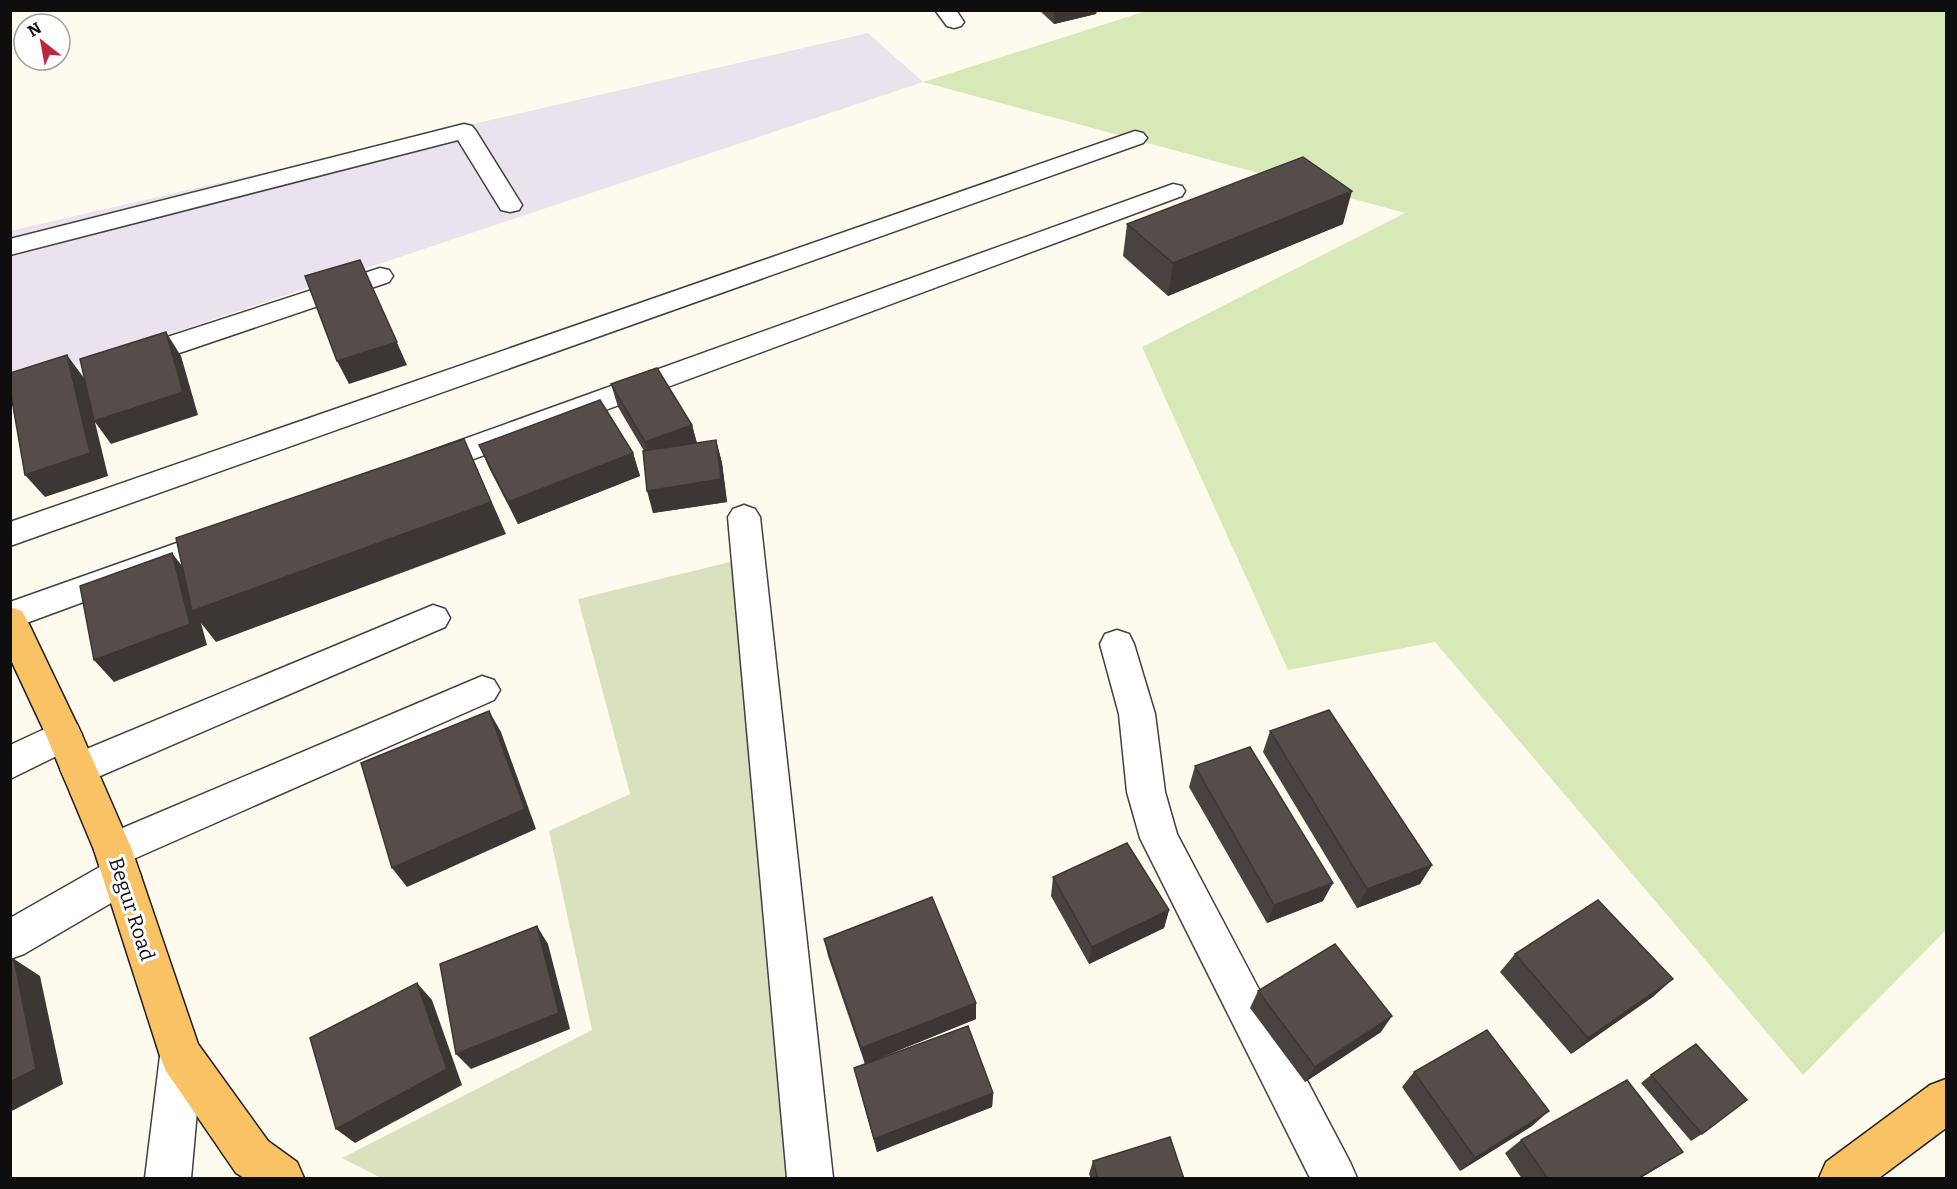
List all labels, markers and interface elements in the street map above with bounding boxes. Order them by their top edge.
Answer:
north arrow [12,12,72,72]
text: N [24,18,45,41]
street label: Begur Road [104,854,160,964]

